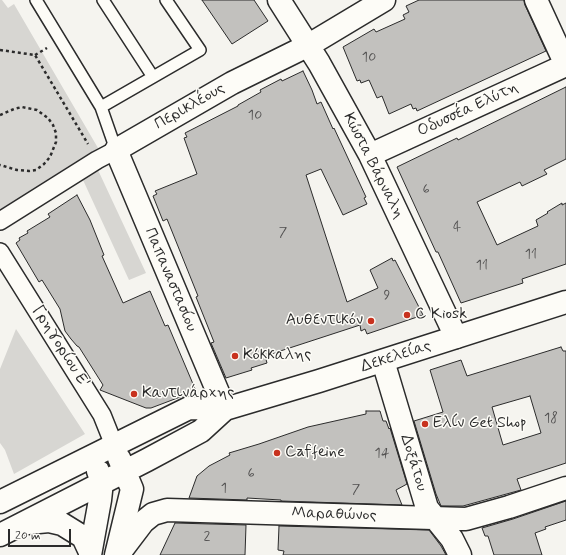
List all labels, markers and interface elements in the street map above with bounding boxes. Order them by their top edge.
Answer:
house number: 10 [362,50,376,66]
street label: Οδυσσέα Ελύτη [415,78,521,142]
street label: Περικλέους [152,79,228,135]
house number: 10 [248,108,262,124]
street label: Κώστα Βάρναλη [338,110,408,222]
house number: 6 [422,182,430,198]
house number: 4 [453,220,461,236]
street label: Παπαναστασίου [140,225,200,335]
house number: 7 [279,225,287,241]
house number: 11 [525,247,537,263]
house number: 11 [476,258,488,274]
house number: 9 [384,288,390,304]
street label: Γρηγορίου Ε' [27,302,93,392]
place label: C Kiosk [415,305,467,325]
marker: C Kiosk [402,310,412,320]
place label: Αυθεντικόν [286,311,363,331]
marker: Αυθεντικόν [366,316,376,326]
street label: Δεκελείας [358,337,434,377]
place label: Κόκκαλης [243,346,311,366]
marker: Κόκκαλης [230,351,240,361]
place label: Καντινάρχης [142,384,234,404]
marker: Καντινάρχης [129,389,139,399]
house number: 18 [544,411,558,427]
place label: Ελίν Get Shop [433,414,526,434]
marker: Ελίν Get Shop [420,419,430,429]
street label: Δοξάτου [395,432,431,494]
place label: Caffeine [285,443,345,463]
house number: 14 [375,446,389,462]
marker: Caffeine [272,448,282,458]
house number: 6 [247,466,255,482]
house number: 1 [221,481,227,497]
house number: 7 [352,482,360,498]
street label: Μαραθώνος [291,504,377,526]
scale bar [10,521,73,547]
text: 20 m [15,528,41,544]
house number: 2 [204,529,210,545]

